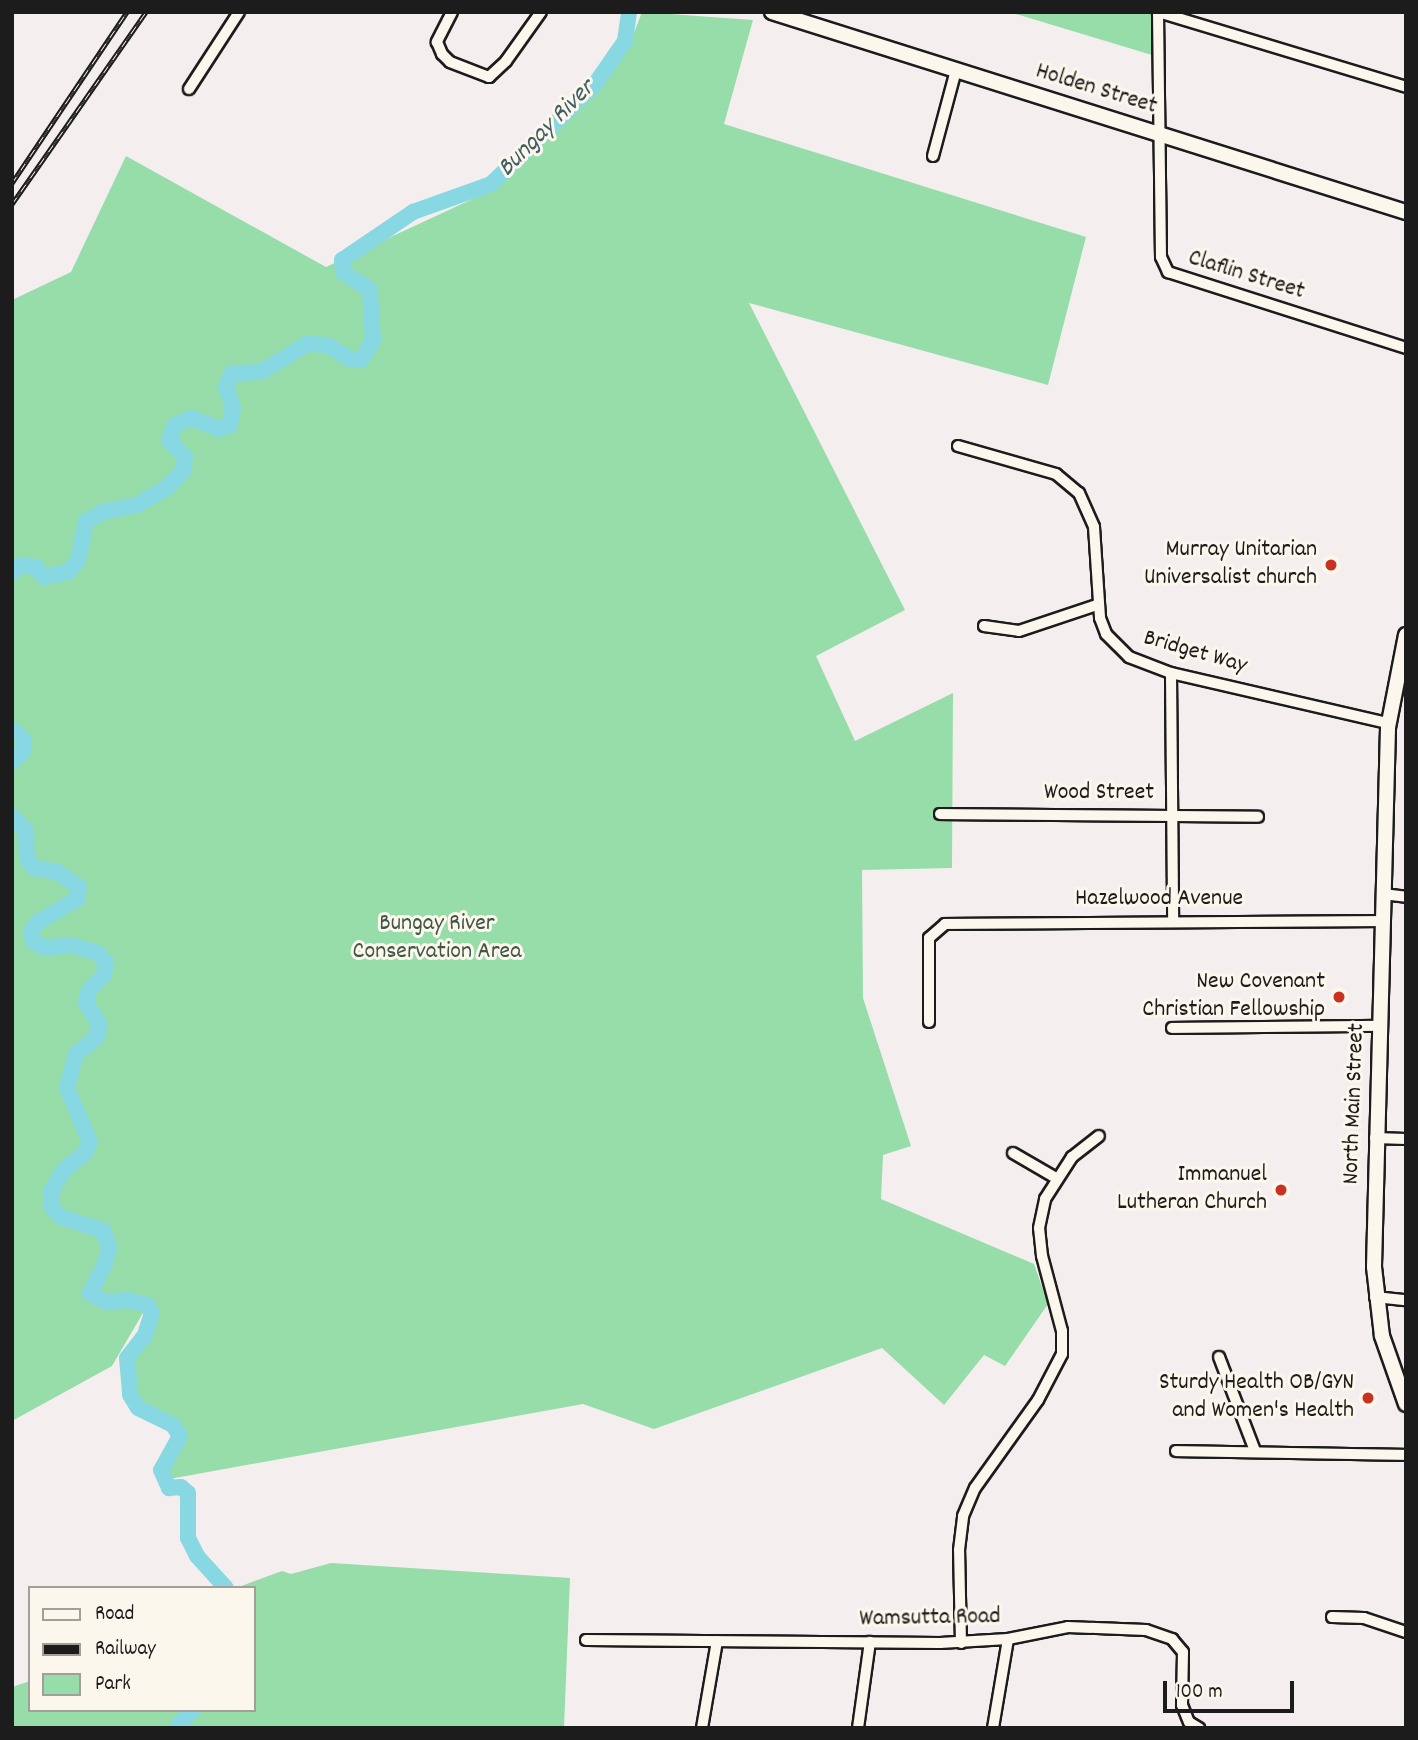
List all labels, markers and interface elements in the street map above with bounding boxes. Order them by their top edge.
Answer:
street label: Holden Street [1032,58,1160,122]
water label: Bungay River [492,74,602,184]
street label: Claflin Street [1184,245,1308,307]
place label: Murray Unitarian Universalist church [1144,537,1317,593]
marker: Murray Unitarian Universalist church [1323,557,1339,573]
street label: Bridget Way [1140,625,1250,681]
street label: Wood Street [1044,780,1154,808]
street label: Hazelwood Avenue [1075,886,1243,914]
park label: Bungay River Conservation Area [353,911,521,967]
place label: New Covenant Christian Fellowship [1142,969,1325,1025]
marker: New Covenant Christian Fellowship [1331,989,1347,1005]
street label: North Main Street [1338,1023,1372,1185]
place label: Immanuel Lutheran Church [1117,1162,1267,1218]
marker: Immanuel Lutheran Church [1273,1182,1289,1198]
place label: Sturdy Health OB/GYN and Women's Health [1159,1370,1354,1426]
marker: Sturdy Health OB/GYN and Women's Health [1360,1390,1376,1406]
legend [28,1586,256,1712]
text: Road [95,1600,134,1630]
street label: Wamsutta Road [859,1603,1001,1635]
text: Railway [95,1635,156,1665]
scale bar [1166,1666,1297,1710]
text: Park [95,1670,131,1700]
text: 100 m [1176,1678,1223,1708]

